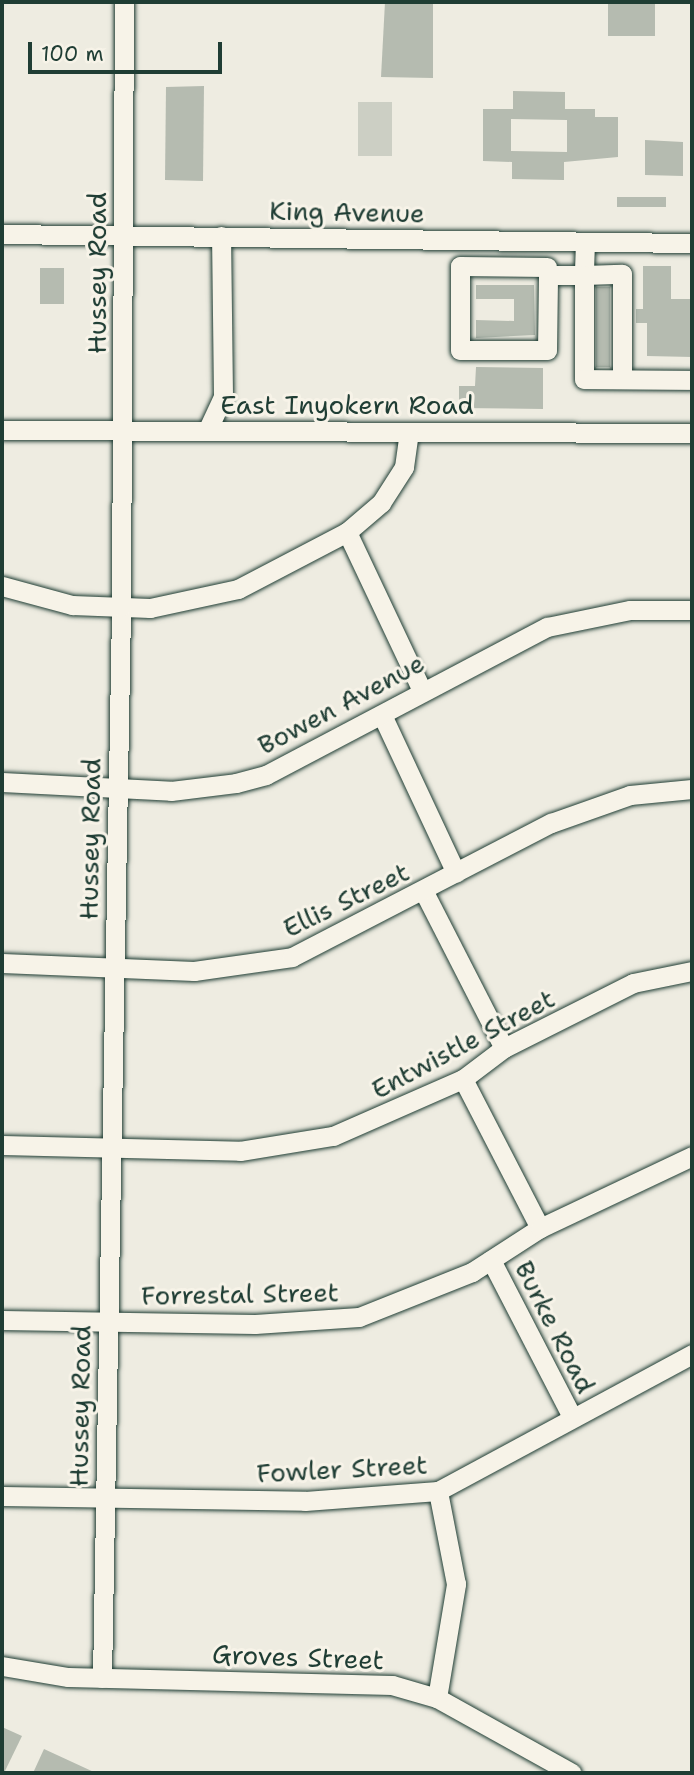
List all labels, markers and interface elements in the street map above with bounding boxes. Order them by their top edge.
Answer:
scale bar [32,28,226,72]
text: 100 m [41,40,104,68]
street label: Hussey Road [81,192,113,354]
street label: King Avenue [269,195,425,229]
street label: East Inyokern Road [220,389,474,421]
street label: Bowen Avenue [252,647,430,761]
street label: Hussey Road [73,758,107,920]
street label: Ellis Street [278,856,414,944]
street label: Entwistle Street [366,983,560,1105]
street label: Burke Road [508,1256,602,1398]
street label: Forrestal Street [141,1277,339,1311]
street label: Hussey Road [63,1325,97,1487]
street label: Fowler Street [256,1449,428,1489]
street label: Groves Street [211,1638,385,1676]

